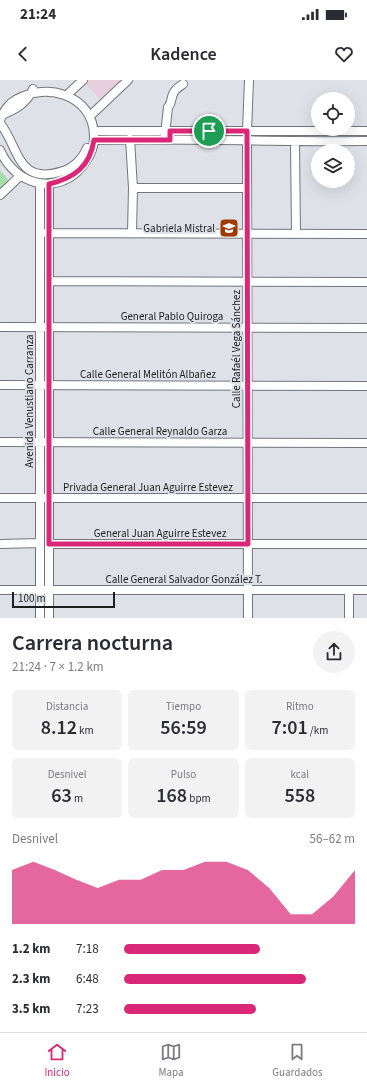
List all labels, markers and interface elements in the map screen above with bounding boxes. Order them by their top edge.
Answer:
text: 21:24 [20,4,56,25]
text: Kadence [150,42,217,67]
icon: back [12,43,34,65]
icon: heart [333,43,355,65]
map controls [311,92,355,188]
button: locate [311,92,355,136]
pin [192,114,226,148]
icon: arrive [198,120,220,142]
button: layers [311,144,355,188]
school or university icon: Gabriela Mistral [218,217,240,239]
place label: Gabriela Mistral [143,221,215,236]
street label: Calle Rafaél Vega Sánchez [229,289,244,408]
street label: General Pablo Quiroga [121,309,223,324]
street label: Avenida Venustiano Carranza [22,334,37,468]
street label: Calle General Melitón Albañez [80,367,216,382]
street label: Calle General Reynaldo Garza [93,424,227,439]
street label: Privada General Juan Aguirre Estevez [63,480,233,495]
street label: General Juan Aguirre Estevez [94,526,227,541]
street label: Calle General Salvador González T. [105,572,263,587]
scale bar [12,590,115,609]
text: 100 m [18,591,46,606]
text: Carrera nocturna [12,627,173,659]
button: share [313,631,355,673]
text: 21:24 · 7 × 1.2 km [12,658,104,676]
text: Distancia [46,699,88,714]
text: Tiempo [166,699,201,714]
text: Ritmo [286,699,314,714]
text: 8.12 [41,714,77,742]
text: 56:59 [160,714,207,742]
text: 7:01 [271,714,308,742]
text: km [77,723,94,738]
text: /km [308,723,328,738]
text: Desnivel [48,767,87,782]
text: Pulso [171,767,196,782]
text: kcal [291,767,309,782]
text: 63 [51,782,72,810]
text: 168 [156,782,187,810]
text: 558 [284,782,315,810]
text: m [72,791,83,806]
text: bpm [187,791,211,806]
text: Desnivel [12,830,58,848]
text: 56–62 m [310,830,355,848]
text: 1.2 km [12,940,51,958]
text: 7:18 [76,940,99,958]
text: 2.3 km [12,970,51,988]
text: 6:48 [76,970,99,988]
text: 3.5 km [12,1000,51,1018]
text: 7:23 [76,1000,99,1018]
tab: Inicio [44,1041,70,1080]
tab: Mapa [158,1041,184,1080]
tab: Guardados [272,1041,323,1080]

